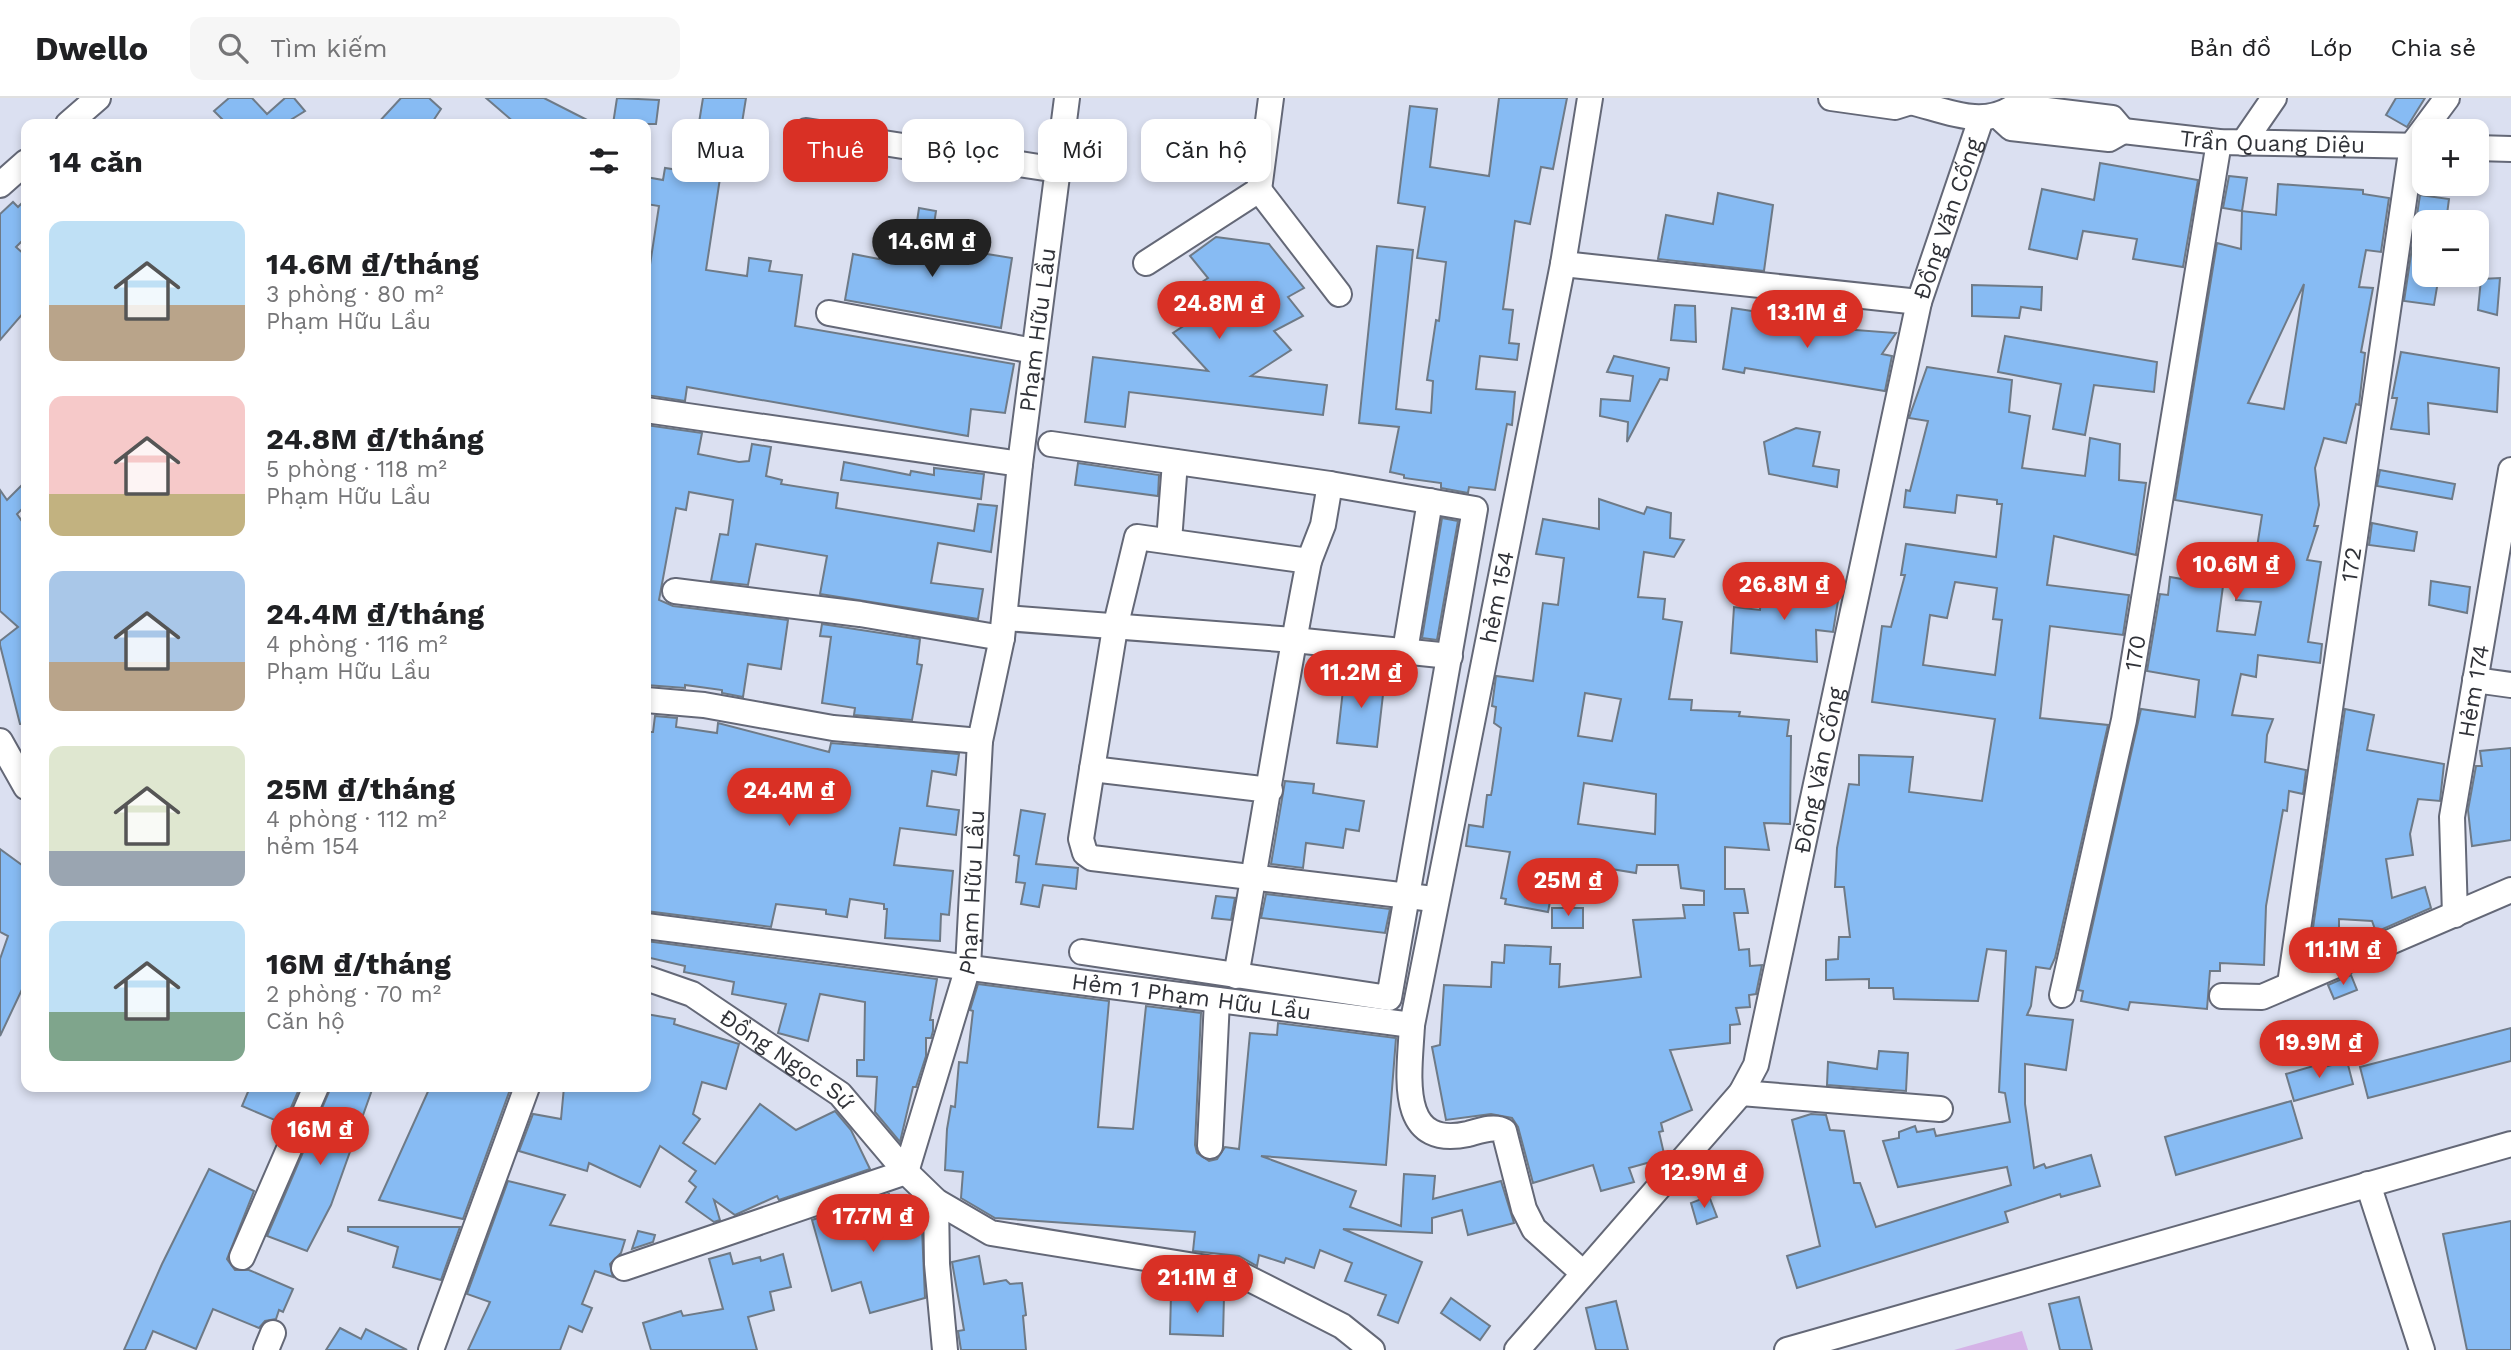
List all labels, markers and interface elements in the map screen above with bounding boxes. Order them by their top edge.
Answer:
search box [190,17,680,80]
text: Dwello [35,29,148,68]
icon: search [214,29,252,67]
text: Tìm kiếm [270,33,388,63]
text: Bản đồ [2189,34,2271,62]
text: Lớp [2309,34,2353,62]
text: Chia sẻ [2391,34,2476,62]
chip: Mua [672,119,769,182]
chip: Thuê [783,119,888,182]
chip: Bộ lọc [902,119,1024,182]
chip: Mới [1038,119,1127,182]
chip: Căn hộ [1141,119,1271,182]
map controls [2412,119,2489,287]
button: + [2412,119,2489,196]
street label: Trần Quang Diệu [2178,125,2365,159]
street label: Đồng Văn Cống [1908,134,1988,303]
icon: filters [585,142,623,180]
text: 14 căn [49,144,143,179]
button: − [2412,210,2489,287]
pin: 14.6M ₫ [867,220,997,279]
text: 14.6M ₫ [888,228,976,255]
text: 14.6M ₫/tháng [266,246,479,281]
street label: Phạm Hữu Lầu [1014,246,1062,413]
icon: home [105,249,189,333]
text: 3 phòng · 80 m² [266,281,444,308]
pin: 24.8M ₫ [1154,282,1284,341]
text: 24.8M ₫ [1173,290,1265,317]
pin: 13.1M ₫ [1742,290,1872,350]
text: 13.1M ₫ [1767,299,1847,326]
text: Phạm Hữu Lầu [266,308,431,335]
text: 24.8M ₫/tháng [266,421,484,456]
icon: home [105,424,189,508]
text: 5 phòng · 118 m² [266,456,447,483]
text: Phạm Hữu Lầu [266,483,431,510]
pin: 10.6M ₫ [2171,542,2301,602]
street label: 172 [2336,545,2367,584]
street label: hẻm 154 [1475,549,1520,645]
text: 10.6M ₫ [2192,551,2280,578]
pin: 26.8M ₫ [1719,562,1849,622]
text: 26.8M ₫ [1738,571,1830,598]
text: 24.4M ₫/tháng [266,596,484,631]
icon: home [105,599,189,683]
text: 4 phòng · 116 m² [266,631,447,658]
street label: 170 [2119,633,2152,673]
street label: Hẻm 174 [2453,642,2495,739]
pin: 11.2M ₫ [1296,650,1426,710]
text: Phạm Hữu Lầu [266,658,431,685]
text: 11.2M ₫ [1320,659,1402,686]
street label: Đồng Văn Cống [1789,684,1850,856]
pin: 24.4M ₫ [724,768,854,828]
text: 25M ₫/tháng [266,771,455,806]
icon: home [105,774,189,858]
text: 24.4M ₫ [743,777,835,804]
text: 4 phòng · 112 m² [266,806,447,833]
street label: Phạm Hữu Lầu [953,809,990,978]
text: hẻm 154 [266,833,359,860]
pin: 25M ₫ [1519,858,1617,918]
text: 25M ₫ [1533,867,1603,894]
pin: 11.1M ₫ [2278,928,2408,987]
text: 11.1M ₫ [2305,936,2381,963]
text: 16M ₫/tháng [266,946,451,981]
icon: home [105,949,189,1033]
street label: Hẻm 1 Phạm Hữu Lầu [1070,968,1313,1026]
text: 2 phòng · 70 m² [266,981,441,1008]
street label: Đồng Ngọc Sứ [714,1004,860,1115]
text: Căn hộ [266,1008,345,1035]
pin: 19.9M ₫ [2254,1020,2384,1080]
text: 19.9M ₫ [2276,1029,2362,1056]
pin: 16M ₫ [271,1108,369,1167]
text: 16M ₫ [287,1116,353,1143]
pin: 12.9M ₫ [1639,1150,1769,1210]
text: 12.9M ₫ [1661,1159,1747,1186]
pin: 17.7M ₫ [808,1194,938,1254]
text: 17.7M ₫ [832,1203,914,1230]
pin: 21.1M ₫ [1132,1256,1262,1315]
text: 21.1M ₫ [1157,1264,1237,1291]

